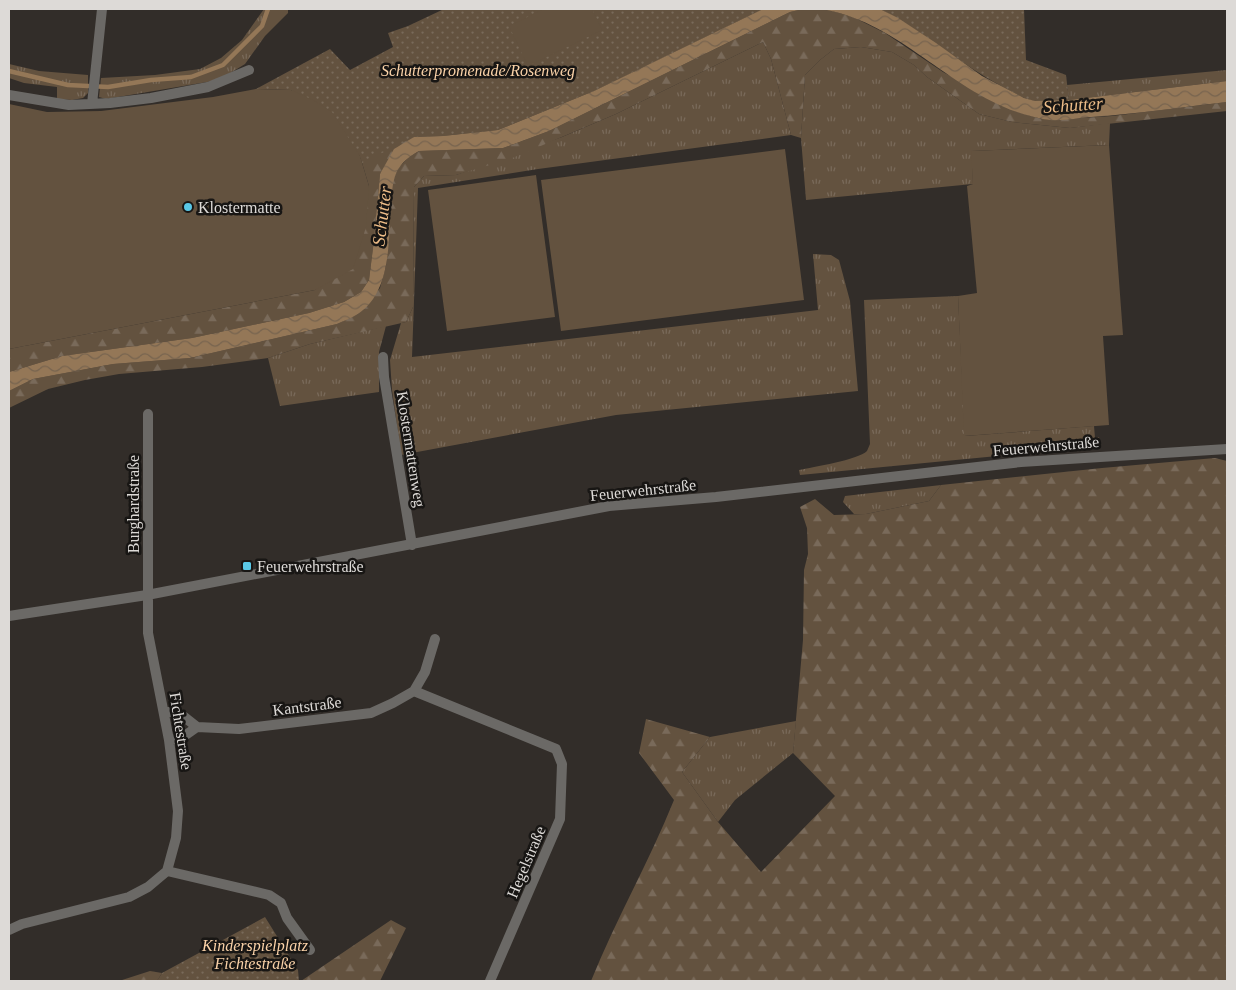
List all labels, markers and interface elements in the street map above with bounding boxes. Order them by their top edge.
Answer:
park label: Schutterpromenade/Rosenweg [381,62,575,80]
water label: Schutter [1042,93,1105,117]
water label: Schutter [368,184,396,247]
place label: Klostermatte [198,199,281,216]
marker: Klostermatte [182,201,194,213]
street label: Klostermattenweg [392,390,429,508]
street label: Feuerwehrstraße [992,433,1100,459]
street label: Burghardstraße [125,455,143,553]
street label: Feuerwehrstraße [589,476,697,504]
place label: Feuerwehrstraße [257,558,364,575]
marker: Feuerwehrstraße [241,560,253,572]
street label: Fichtestraße [166,691,196,771]
street label: Kantstraße [272,693,342,719]
street label: Hegelstraße [503,824,550,901]
park label: Kinderspielplatz Fichtestraße [201,937,309,972]

